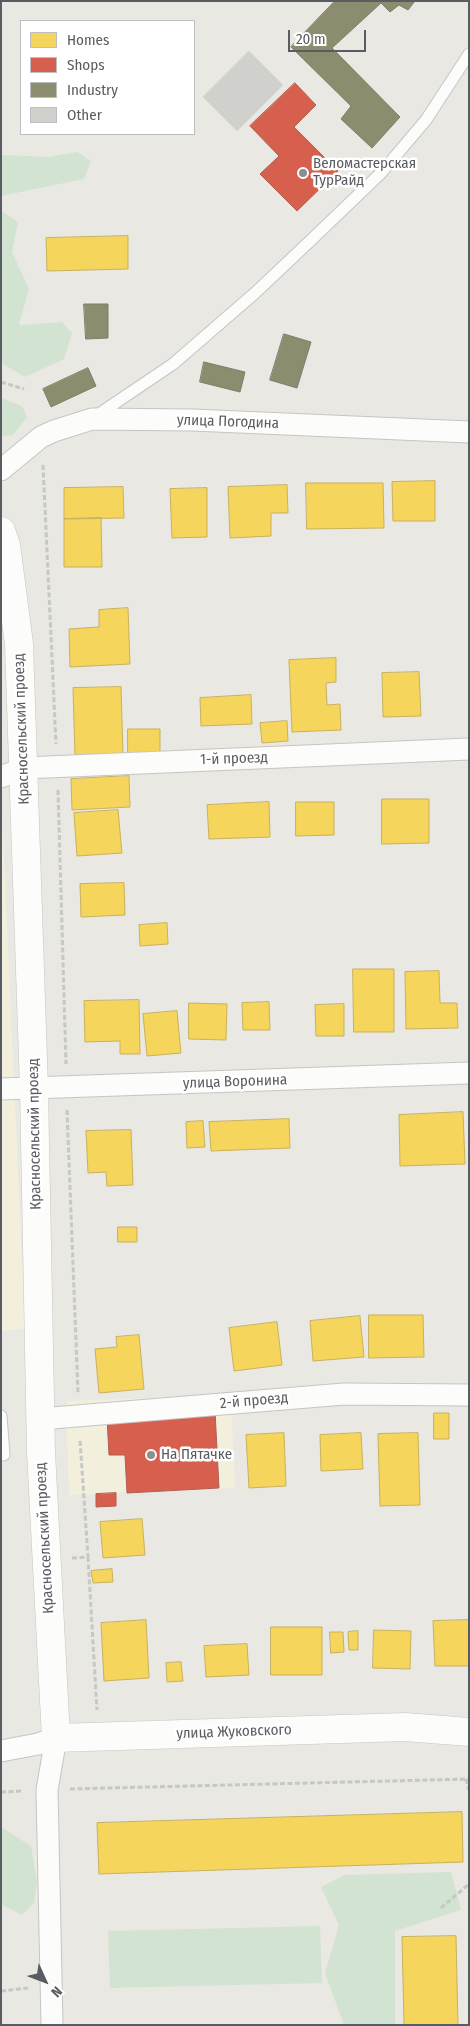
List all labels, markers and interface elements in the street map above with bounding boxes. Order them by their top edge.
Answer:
legend [20,20,195,135]
scale bar [290,20,368,52]
text: 20 m [296,30,326,48]
text: Homes [67,31,109,49]
text: Shops [67,56,105,74]
text: Industry [67,81,118,99]
text: Other [67,106,102,124]
place label: Веломастерская ТурРайд [313,155,416,190]
marker: Веломастерская ТурРайд [297,167,309,179]
street label: улица Погодина [177,411,279,433]
street label: Красносельский проезд [10,653,34,805]
street label: 1-й проезд [200,749,268,769]
street label: Красносельский проезд [25,1058,45,1210]
street label: улица Воронина [182,1071,288,1093]
street label: 2-й проезд [219,1389,289,1413]
place label: На Пятачке [161,1446,232,1464]
marker: На Пятачке [145,1449,157,1461]
street label: Красносельский проезд [32,1462,58,1614]
street label: улица Жуковского [176,1721,292,1743]
north arrow [20,1956,70,2006]
text: N [47,1983,65,2000]

